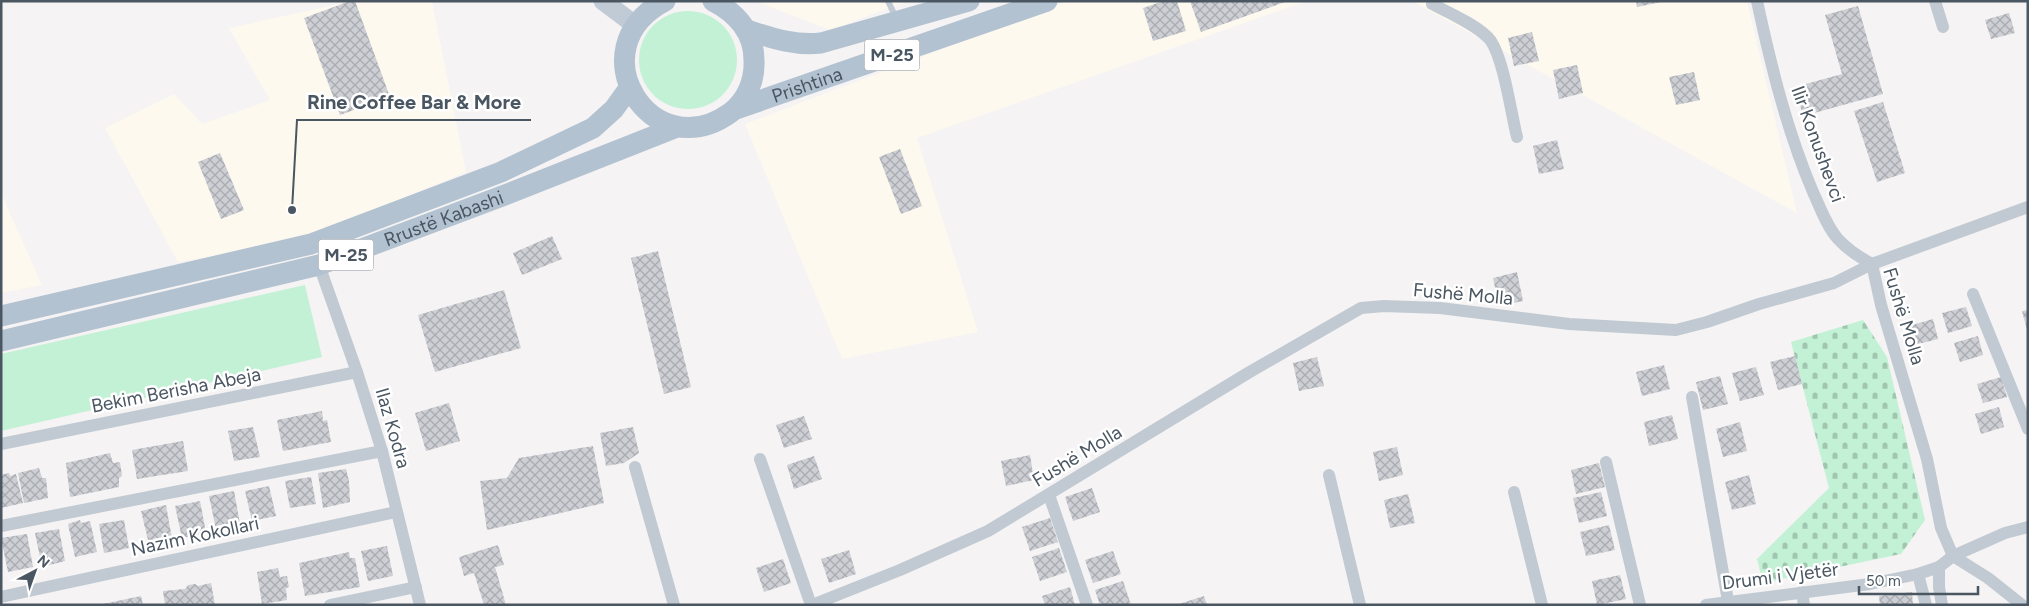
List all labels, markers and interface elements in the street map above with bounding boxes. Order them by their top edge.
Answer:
road number: M-25 [864,40,920,70]
street label: Prishtina [769,62,845,107]
street label: Ilir Konushevci [1786,83,1850,205]
callout: Rine Coffee Bar & More [297,85,531,120]
text: Rine Coffee Bar & More [307,90,521,114]
street label: Rrustë Kabashi [381,185,506,251]
road number: M-25 [318,240,374,270]
street label: Fushë Molla [1878,265,1930,367]
street label: Fushë Molla [1412,278,1514,310]
street label: Bekim Berisha Abeja [89,362,263,418]
street label: Ilaz Kodra [371,385,415,471]
street label: Fushë Molla [1028,420,1126,492]
street label: Nazim Kokollari [129,511,261,561]
north arrow [10,546,60,596]
text: N [34,552,53,572]
street label: Drumi i Vjetër [1720,557,1840,595]
scale bar [1859,564,1978,596]
text: 50 m [1866,572,1901,590]

